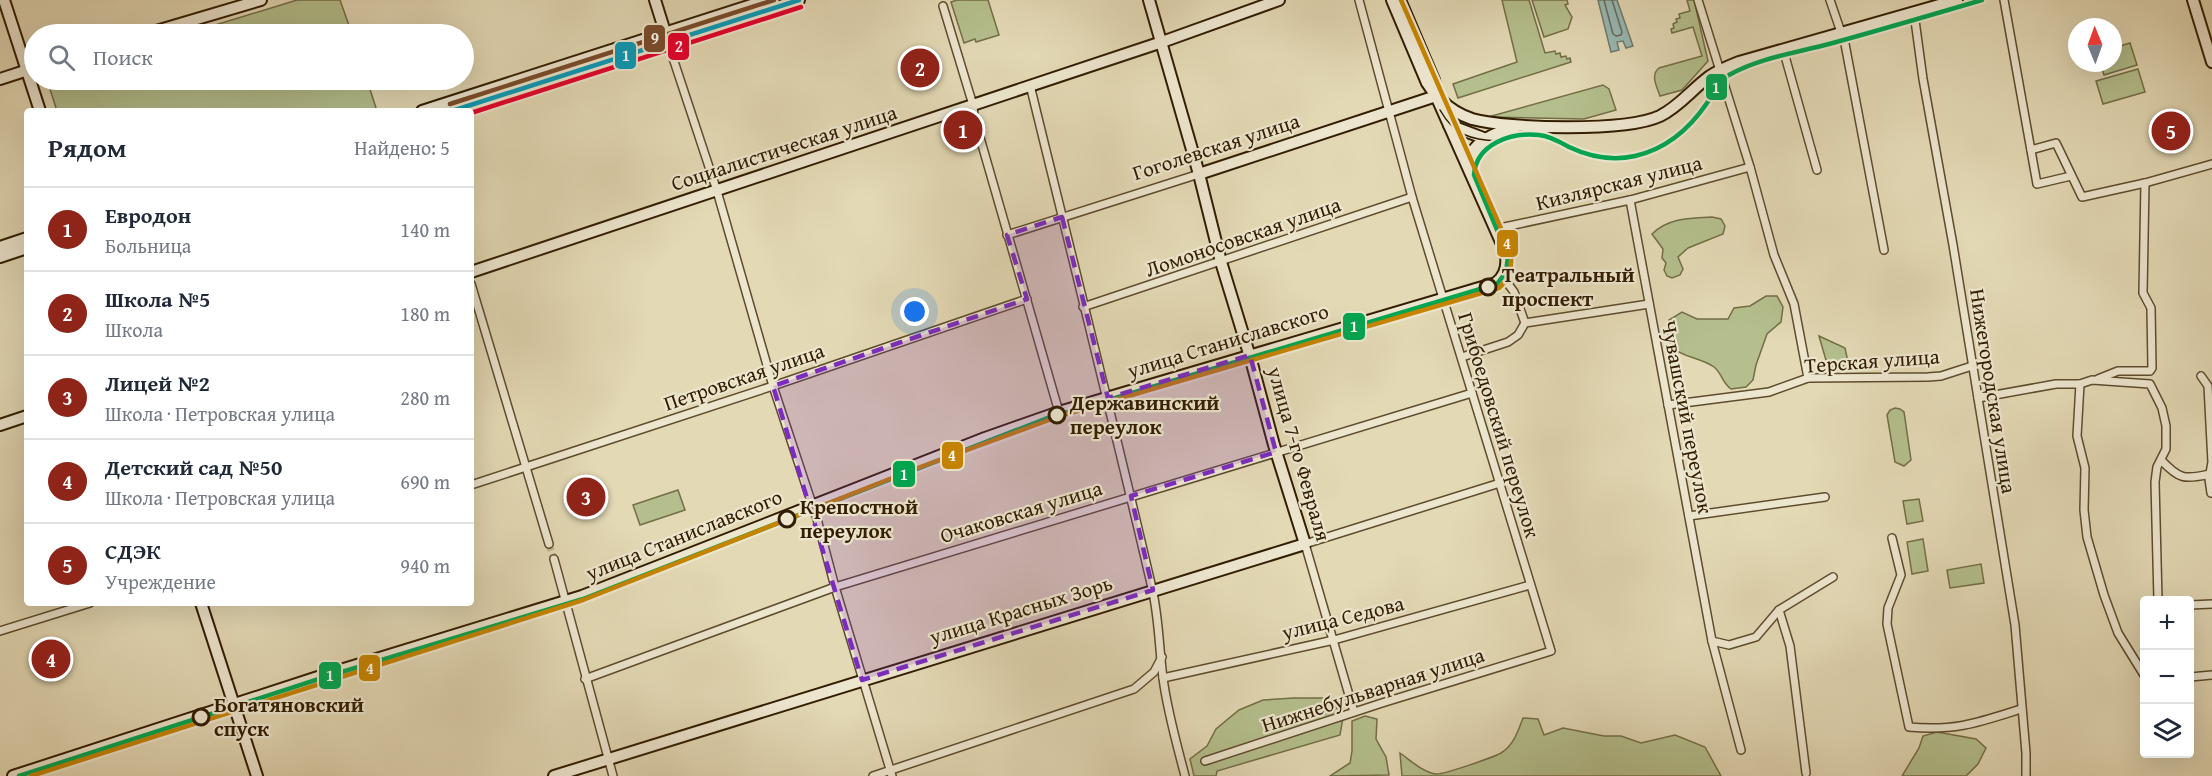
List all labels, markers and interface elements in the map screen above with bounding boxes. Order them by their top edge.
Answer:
north arrow [2068,18,2122,72]
search box [24,24,474,90]
line badge: 9 [643,24,666,53]
text: 9 [651,26,659,50]
line badge: 2 [667,32,690,61]
text: 2 [675,34,683,58]
icon: search [45,41,78,74]
text: Поиск [93,41,153,73]
line badge: 1 [614,41,637,70]
text: 1 [622,43,630,67]
pin: 2 [900,46,940,90]
line badge: 1 [1705,73,1728,101]
text: 1 [1712,75,1720,99]
street label: Социалистическая улица [667,96,901,199]
street label: Гоголевская улица [1128,105,1304,188]
pin: 1 [944,108,982,152]
pin: 5 [2152,108,2190,154]
text: Рядом [48,128,126,167]
text: Найдено: 5 [354,133,450,162]
street label: Кизлярская улица [1533,147,1705,218]
street label: Ломоносовская улица [1141,188,1345,285]
text: Евродон [105,199,191,231]
text: 1 [62,215,73,244]
text: 140 m [400,215,450,244]
line badge: 4 [1496,229,1519,258]
text: Больница [105,231,191,260]
text: 4 [1503,231,1511,255]
place label: Театральный проспект [1502,259,1635,314]
marker: Театральный проспект [1479,278,1497,296]
text: Школа №5 [105,283,210,315]
street label: Нижегородская улица [1962,286,2025,496]
street label: улица Станиславского [1122,295,1332,386]
your location [900,297,929,326]
text: 2 [62,299,73,328]
text: 180 m [400,299,450,328]
street label: Грибоедовский переулок [1450,308,1549,541]
line badge: 1 [1342,312,1366,341]
text: 1 [1350,314,1358,338]
text: Школа [105,315,163,344]
street label: Чувашский переулок [1654,318,1721,516]
street label: Петровская улица [659,335,828,419]
street label: Терская улица [1803,340,1940,381]
street label: улица 7-го Февраля [1259,362,1339,545]
text: Лицей №2 [105,367,210,399]
text: 3 [62,383,73,412]
text: 280 m [400,383,450,412]
place label: Державинский переулок [1069,387,1220,442]
text: Школа · Петровская улица [105,399,335,428]
marker: Державинский переулок [1048,406,1066,424]
line badge: 4 [941,441,964,470]
text: 4 [948,443,956,467]
text: Детский сад №50 [105,451,282,483]
line badge: 1 [892,460,916,488]
text: 1 [900,462,908,486]
text: 4 [62,467,73,496]
text: 690 m [400,467,450,496]
street label: Очаковская улица [936,472,1106,551]
pin: 3 [566,474,606,520]
street label: улица Станиславского [580,481,787,588]
text: Школа · Петровская улица [105,483,335,512]
place label: Крепостной переулок [800,491,918,546]
marker: Крепостной переулок [778,510,796,528]
text: СДЭК [105,535,161,567]
text: 5 [62,551,73,580]
text: 940 m [400,551,450,580]
text: Учреждение [105,567,216,596]
street label: улица Красных Зорь [925,567,1116,652]
street label: улица Седова [1278,587,1407,648]
map controls [2140,596,2194,758]
button: + [2140,596,2194,650]
pin: 4 [32,636,70,682]
street label: Нижнебульварная улица [1258,639,1488,740]
button: − [2140,650,2194,704]
line badge: 4 [358,654,381,682]
text: 4 [366,656,374,680]
line badge: 1 [318,661,342,690]
text: 1 [326,663,334,687]
place label: Богатяновский спуск [214,689,364,744]
button: layers [2140,704,2194,758]
marker: Богатяновский спуск [192,708,210,726]

